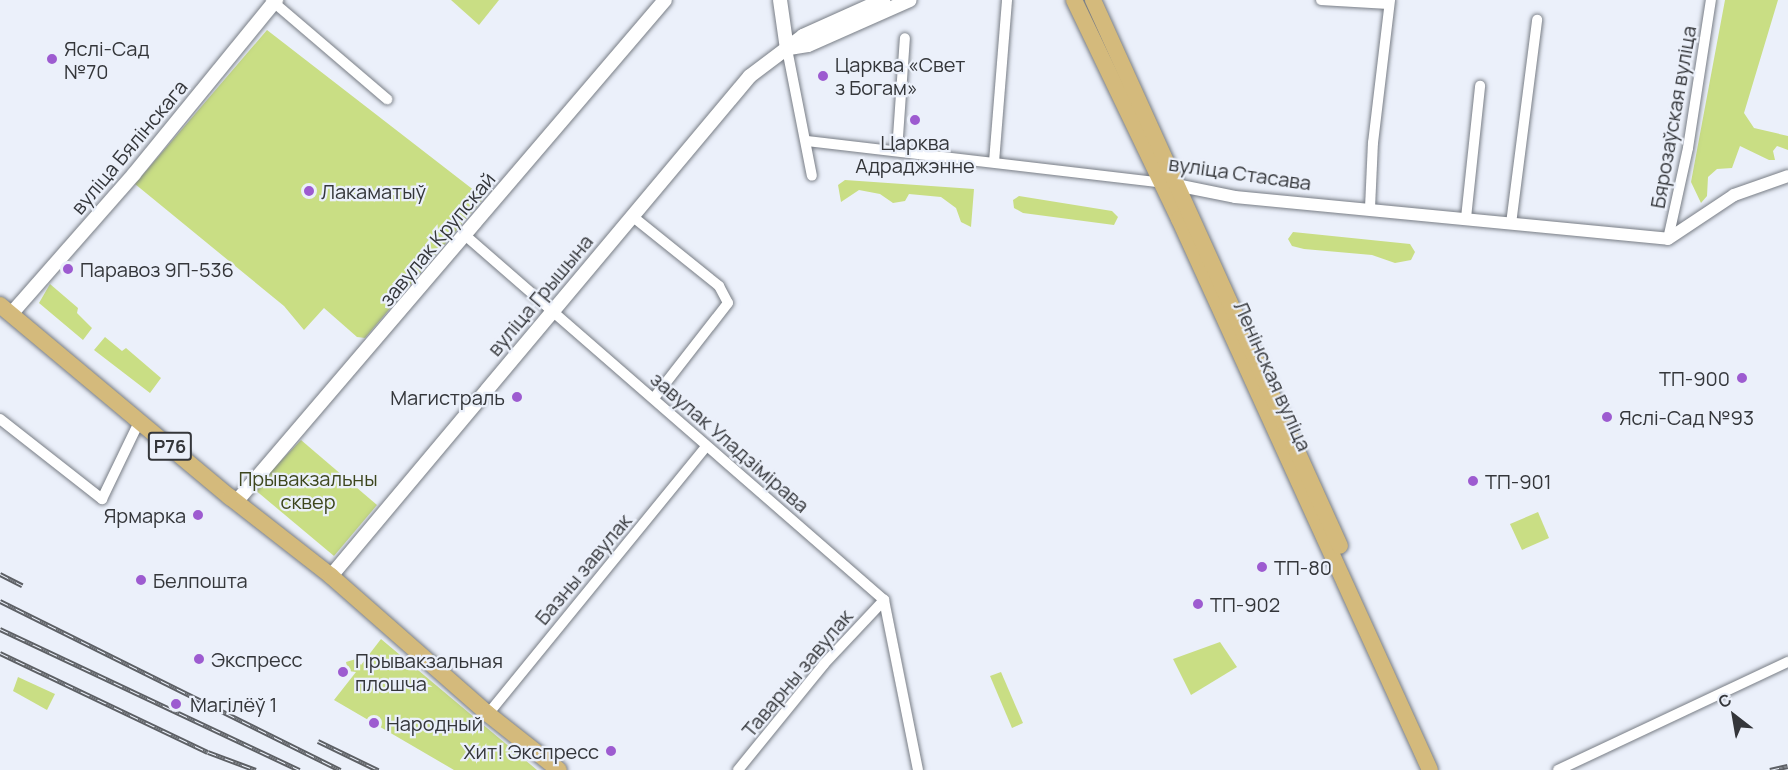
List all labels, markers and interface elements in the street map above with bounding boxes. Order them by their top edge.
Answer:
street label: Бярозаўская вуліца [1645,24,1701,210]
place label: Яслі-Сад №70 [64,36,149,83]
marker: Яслі-Сад №70 [45,52,59,66]
place label: Царква «Свет з Богам» [835,52,965,99]
marker: Царква «Свет з Богам» [816,69,830,83]
street label: вуліца Бялінскага [66,75,192,219]
marker: Царква Адраджэнне [908,113,922,127]
place label: Царква Адраджэнне [855,130,975,177]
street label: вуліца Стасава [1167,151,1313,195]
street label: завулак Крупскай [374,167,500,311]
place label: Лакаматыў [321,179,426,203]
marker: Лакаматыў [302,184,316,198]
street label: вуліца Грышына [482,230,598,360]
place label: Паравоз 9П-536 [80,257,234,281]
marker: Паравоз 9П-536 [61,262,75,276]
street label: Ленінская вуліца [1229,297,1317,455]
place label: ТП-900 [1659,366,1730,390]
street label: завулак Уладзімірава [646,367,814,517]
marker: ТП-900 [1735,371,1749,385]
place label: Магистраль [390,385,505,409]
marker: Магистраль [510,390,524,404]
place label: Яслі-Сад №93 [1619,405,1754,429]
marker: Яслі-Сад №93 [1600,410,1614,424]
road number: Р76 [148,431,192,461]
park label: Прывакзальны сквер [238,466,378,513]
place label: ТП-901 [1485,469,1552,493]
marker: ТП-901 [1466,474,1480,488]
place label: Ярмарка [104,503,186,527]
marker: Ярмарка [191,508,205,522]
street label: Базны завулак [530,509,636,629]
place label: ТП-80 [1274,555,1332,579]
marker: ТП-80 [1255,560,1269,574]
place label: Белпошта [153,568,247,592]
marker: Белпошта [134,573,148,587]
place label: ТП-902 [1210,592,1280,616]
marker: ТП-902 [1191,597,1205,611]
street label: Таварны завулак [737,604,857,742]
place label: Экспресс [211,647,303,671]
place label: Прывакзальная плошча [355,648,503,695]
marker: Экспресс [192,652,206,666]
marker: Прывакзальная плошча [336,665,350,679]
north arrow [1704,686,1764,746]
text: С [1714,688,1735,713]
place label: Магілёў 1 [190,692,277,716]
marker: Магілёў 1 [167,695,185,713]
place label: Народный [386,711,483,735]
marker: Народный [367,716,381,730]
place label: Хит! Экспресс [464,739,599,763]
marker: Хит! Экспресс [604,744,618,758]

